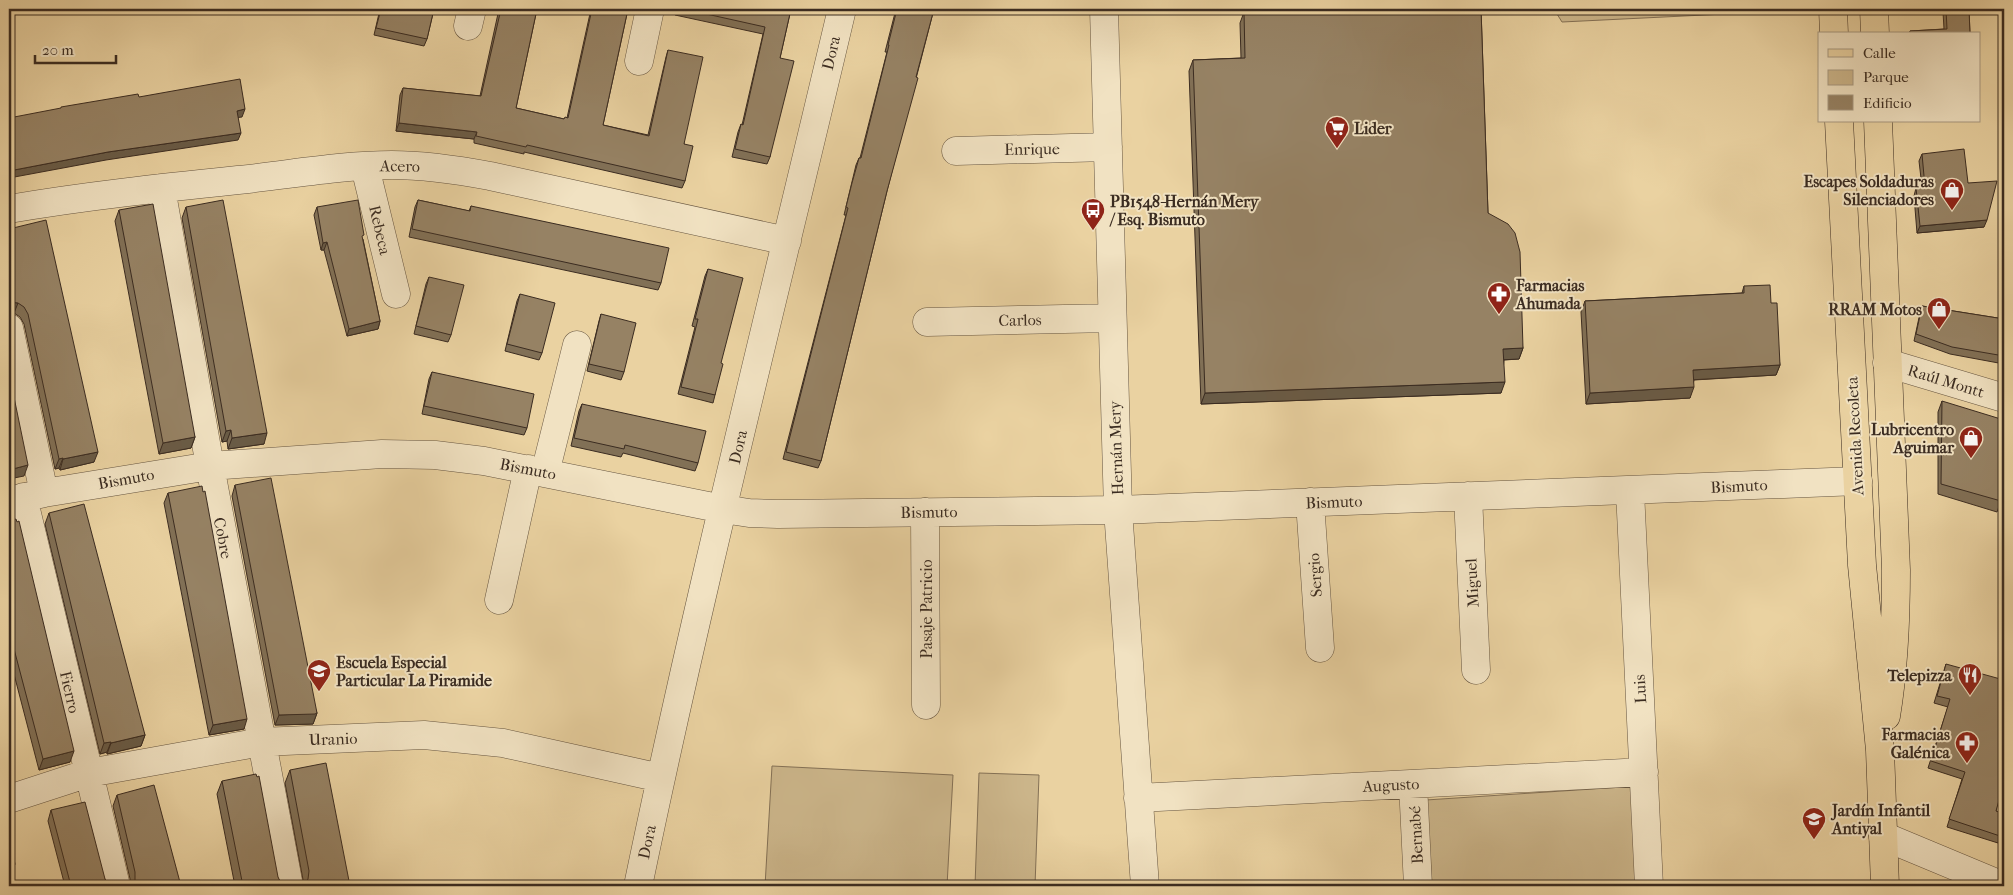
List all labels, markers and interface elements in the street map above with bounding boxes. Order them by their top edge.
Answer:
scale bar [35,32,116,64]
legend [1818,32,1980,122]
street label: Dora [818,34,844,72]
text: 20 m [42,41,74,59]
text: Calle [1863,44,1896,62]
text: Parque [1863,68,1909,86]
text: Edificio [1863,94,1912,112]
supermarket icon: Lider [1324,115,1350,149]
place label: Lider [1354,119,1393,138]
street label: Enrique [1004,139,1060,159]
street label: Acero [379,156,420,176]
place label: Escapes Soldaduras Silenciadores [1803,172,1934,209]
shop icon: Escapes Soldaduras Silenciadores [1939,177,1965,211]
place label: PB1548-Hernán Mery / Esq. Bismuto [1109,192,1260,230]
bus stop icon: PB1548-Hernán Mery / Esq. Bismuto [1080,197,1106,231]
street label: Rebeca [365,203,395,257]
place label: Farmacias Ahumada [1515,276,1585,313]
pharmacy icon: Farmacias Ahumada [1486,281,1512,315]
shop icon: RRAM Motos [1926,296,1952,330]
place label: RRAM Motos [1828,300,1922,319]
street label: Carlos [998,310,1042,330]
street label: Raúl Montt [1905,360,1987,402]
street label: Avenida Recoleta [1842,376,1868,497]
street label: Hernán Mery [1105,400,1127,495]
place label: Lubricentro Aguimar [1871,420,1955,458]
shop icon: Lubricentro Aguimar [1958,425,1984,459]
street label: Dora [725,428,751,466]
street label: Bismuto [498,454,558,484]
street label: Bismuto [96,465,156,493]
street label: Bismuto [1710,475,1768,497]
street label: Bismuto [1305,492,1363,512]
street label: Bismuto [900,502,958,522]
street label: Cobre [210,516,236,560]
street label: Sergio [1304,552,1326,598]
street label: Miguel [1461,557,1483,608]
street label: Pasaje Patricio [917,559,936,659]
place label: Escuela Especial Particular La Piramide [336,653,492,690]
school or university icon: Escuela Especial Particular La Piramide [306,658,332,692]
restaurant icon: Telepizza [1957,662,1983,696]
place label: Telepizza [1887,666,1953,686]
street label: Fierro [56,669,84,715]
street label: Luis [1630,674,1650,704]
place label: Farmacias Galénica [1881,725,1951,762]
street label: Uranio [308,729,358,749]
pharmacy icon: Farmacias Galénica [1954,730,1980,764]
street label: Augusto [1361,774,1420,796]
place label: Jardín Infantil Antiyal [1830,801,1931,839]
street label: Bernabé [1405,805,1427,865]
school or university icon: Jardín Infantil Antiyal [1801,806,1827,840]
street label: Dora [634,823,660,861]

